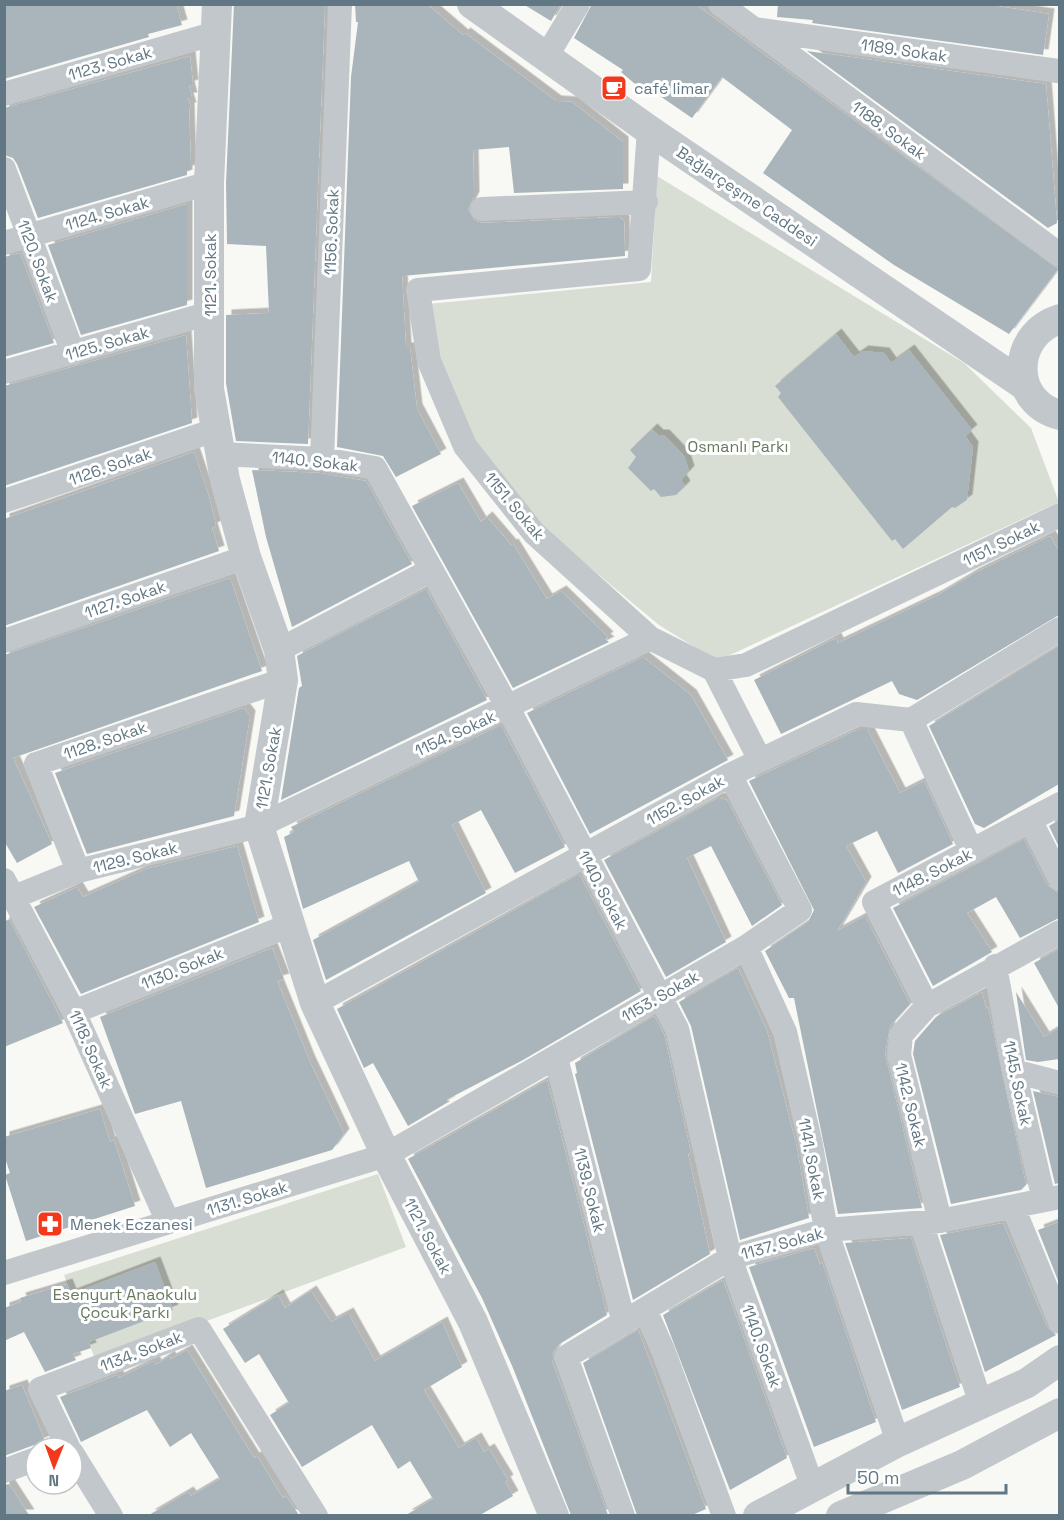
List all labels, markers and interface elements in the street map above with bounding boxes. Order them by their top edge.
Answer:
street label: 1189. Sokak [860,34,949,67]
street label: 1123. Sokak [66,41,155,85]
cafe icon: café limar [599,73,629,103]
place label: café limar [634,78,709,99]
street label: 1188. Sokak [847,96,930,165]
street label: Bağlarçeşme Caddesi [672,142,821,251]
street label: 1156. Sokak [320,188,344,276]
street label: 1124. Sokak [63,191,152,235]
street label: 1120. Sokak [12,217,63,306]
street label: 1121. Sokak [200,233,221,317]
street label: 1125. Sokak [63,321,152,365]
park label: Osmanlı Parkı [687,436,789,457]
street label: 1126. Sokak [66,442,155,490]
street label: 1140. Sokak [271,447,360,477]
street label: 1151. Sokak [480,468,550,545]
street label: 1151. Sokak [959,516,1043,571]
street label: 1127. Sokak [82,576,169,623]
street label: 1154. Sokak [412,705,499,761]
street label: 1128. Sokak [61,716,150,764]
street label: 1121. Sokak [251,725,286,811]
street label: 1152. Sokak [643,770,728,830]
street label: 1129. Sokak [91,837,180,878]
street label: 1148. Sokak [889,843,976,902]
street label: 1140. Sokak [573,847,632,934]
street label: 1130. Sokak [138,942,227,994]
street label: 1153. Sokak [618,966,703,1027]
street label: 1118. Sokak [64,1007,117,1092]
street label: 1145. Sokak [998,1039,1037,1128]
street label: 1142. Sokak [890,1061,931,1150]
street label: 1141. Sokak [793,1116,830,1202]
street label: 1139. Sokak [569,1146,610,1235]
street label: 1131. Sokak [204,1176,290,1221]
street label: 1121. Sokak [399,1195,457,1278]
pharmacy icon: Menek Eczanesi [35,1209,65,1239]
place label: Menek Eczanesi [70,1214,193,1235]
street label: 1137. Sokak [739,1222,826,1265]
park label: Esenyurt Anaokulu Çocuk Parkı [53,1284,197,1323]
street label: 1140. Sokak [737,1302,786,1391]
street label: 1134. Sokak [97,1326,186,1377]
north arrow [24,1436,84,1496]
scale bar [848,1457,1006,1495]
text: 50 m [857,1466,899,1489]
text: N [48,1470,59,1491]

